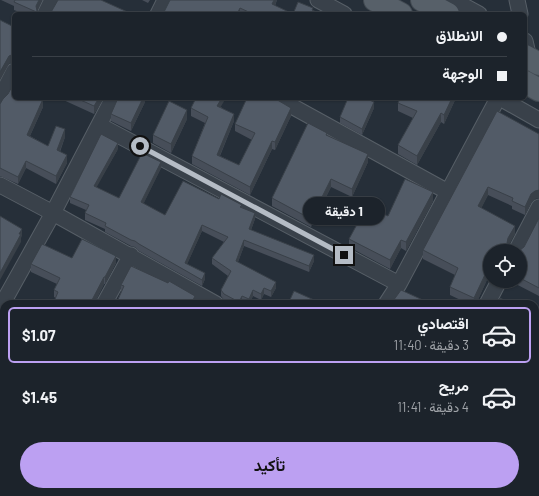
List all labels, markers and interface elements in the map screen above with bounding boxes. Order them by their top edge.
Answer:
text: الانطلاق [436,26,483,44]
text: الوجهة [442,64,483,82]
route start [131,137,149,155]
callout: 1 دقيقة [303,197,385,225]
text: 1 دقيقة [325,203,363,219]
map controls [483,244,527,288]
button: locate [483,244,527,288]
route end [335,246,353,264]
text: اقتصادي [417,314,469,332]
icon: car [481,317,517,353]
text: $1.07 [22,326,56,344]
text: 3 دقيقة · 11:40 [394,337,469,353]
text: مريح [439,376,469,394]
icon: car [481,379,517,415]
text: $1.45 [22,388,57,406]
text: 4 دقيقة · 11:41 [397,399,469,415]
button: تأكيد [20,442,519,488]

